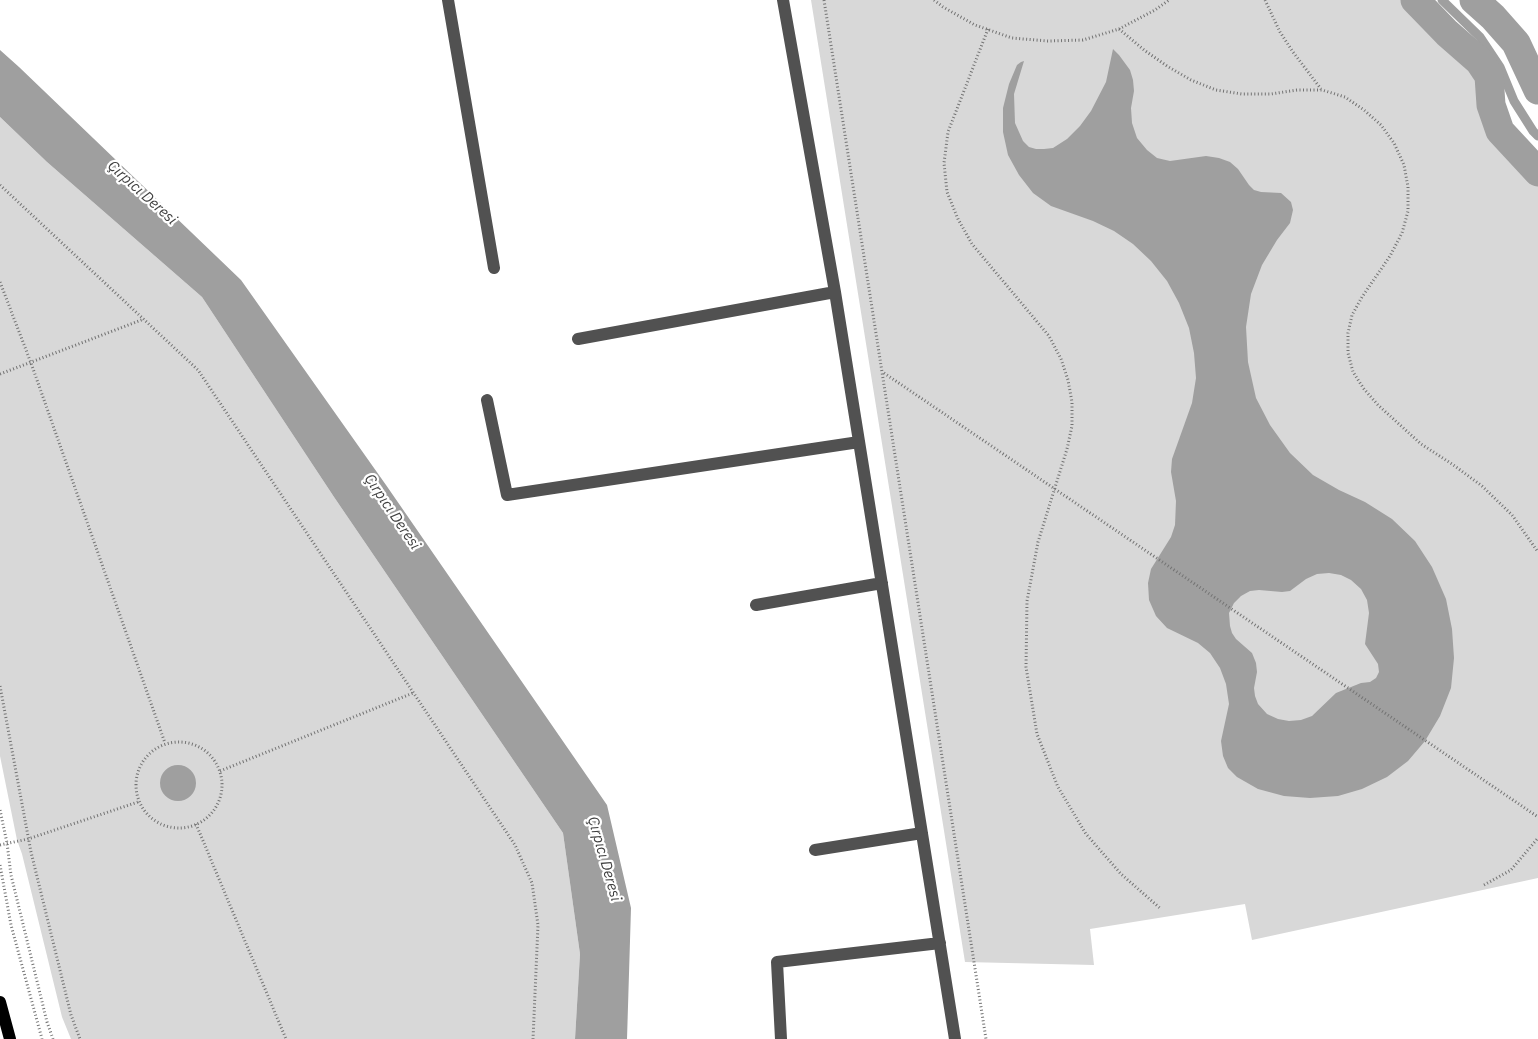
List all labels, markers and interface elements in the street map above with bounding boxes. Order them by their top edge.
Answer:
water label: Çırpıcı Deresi [104,157,180,229]
water label: Çırpıcı Deresi [360,471,424,553]
water label: Çırpıcı Deresi [583,815,625,903]

